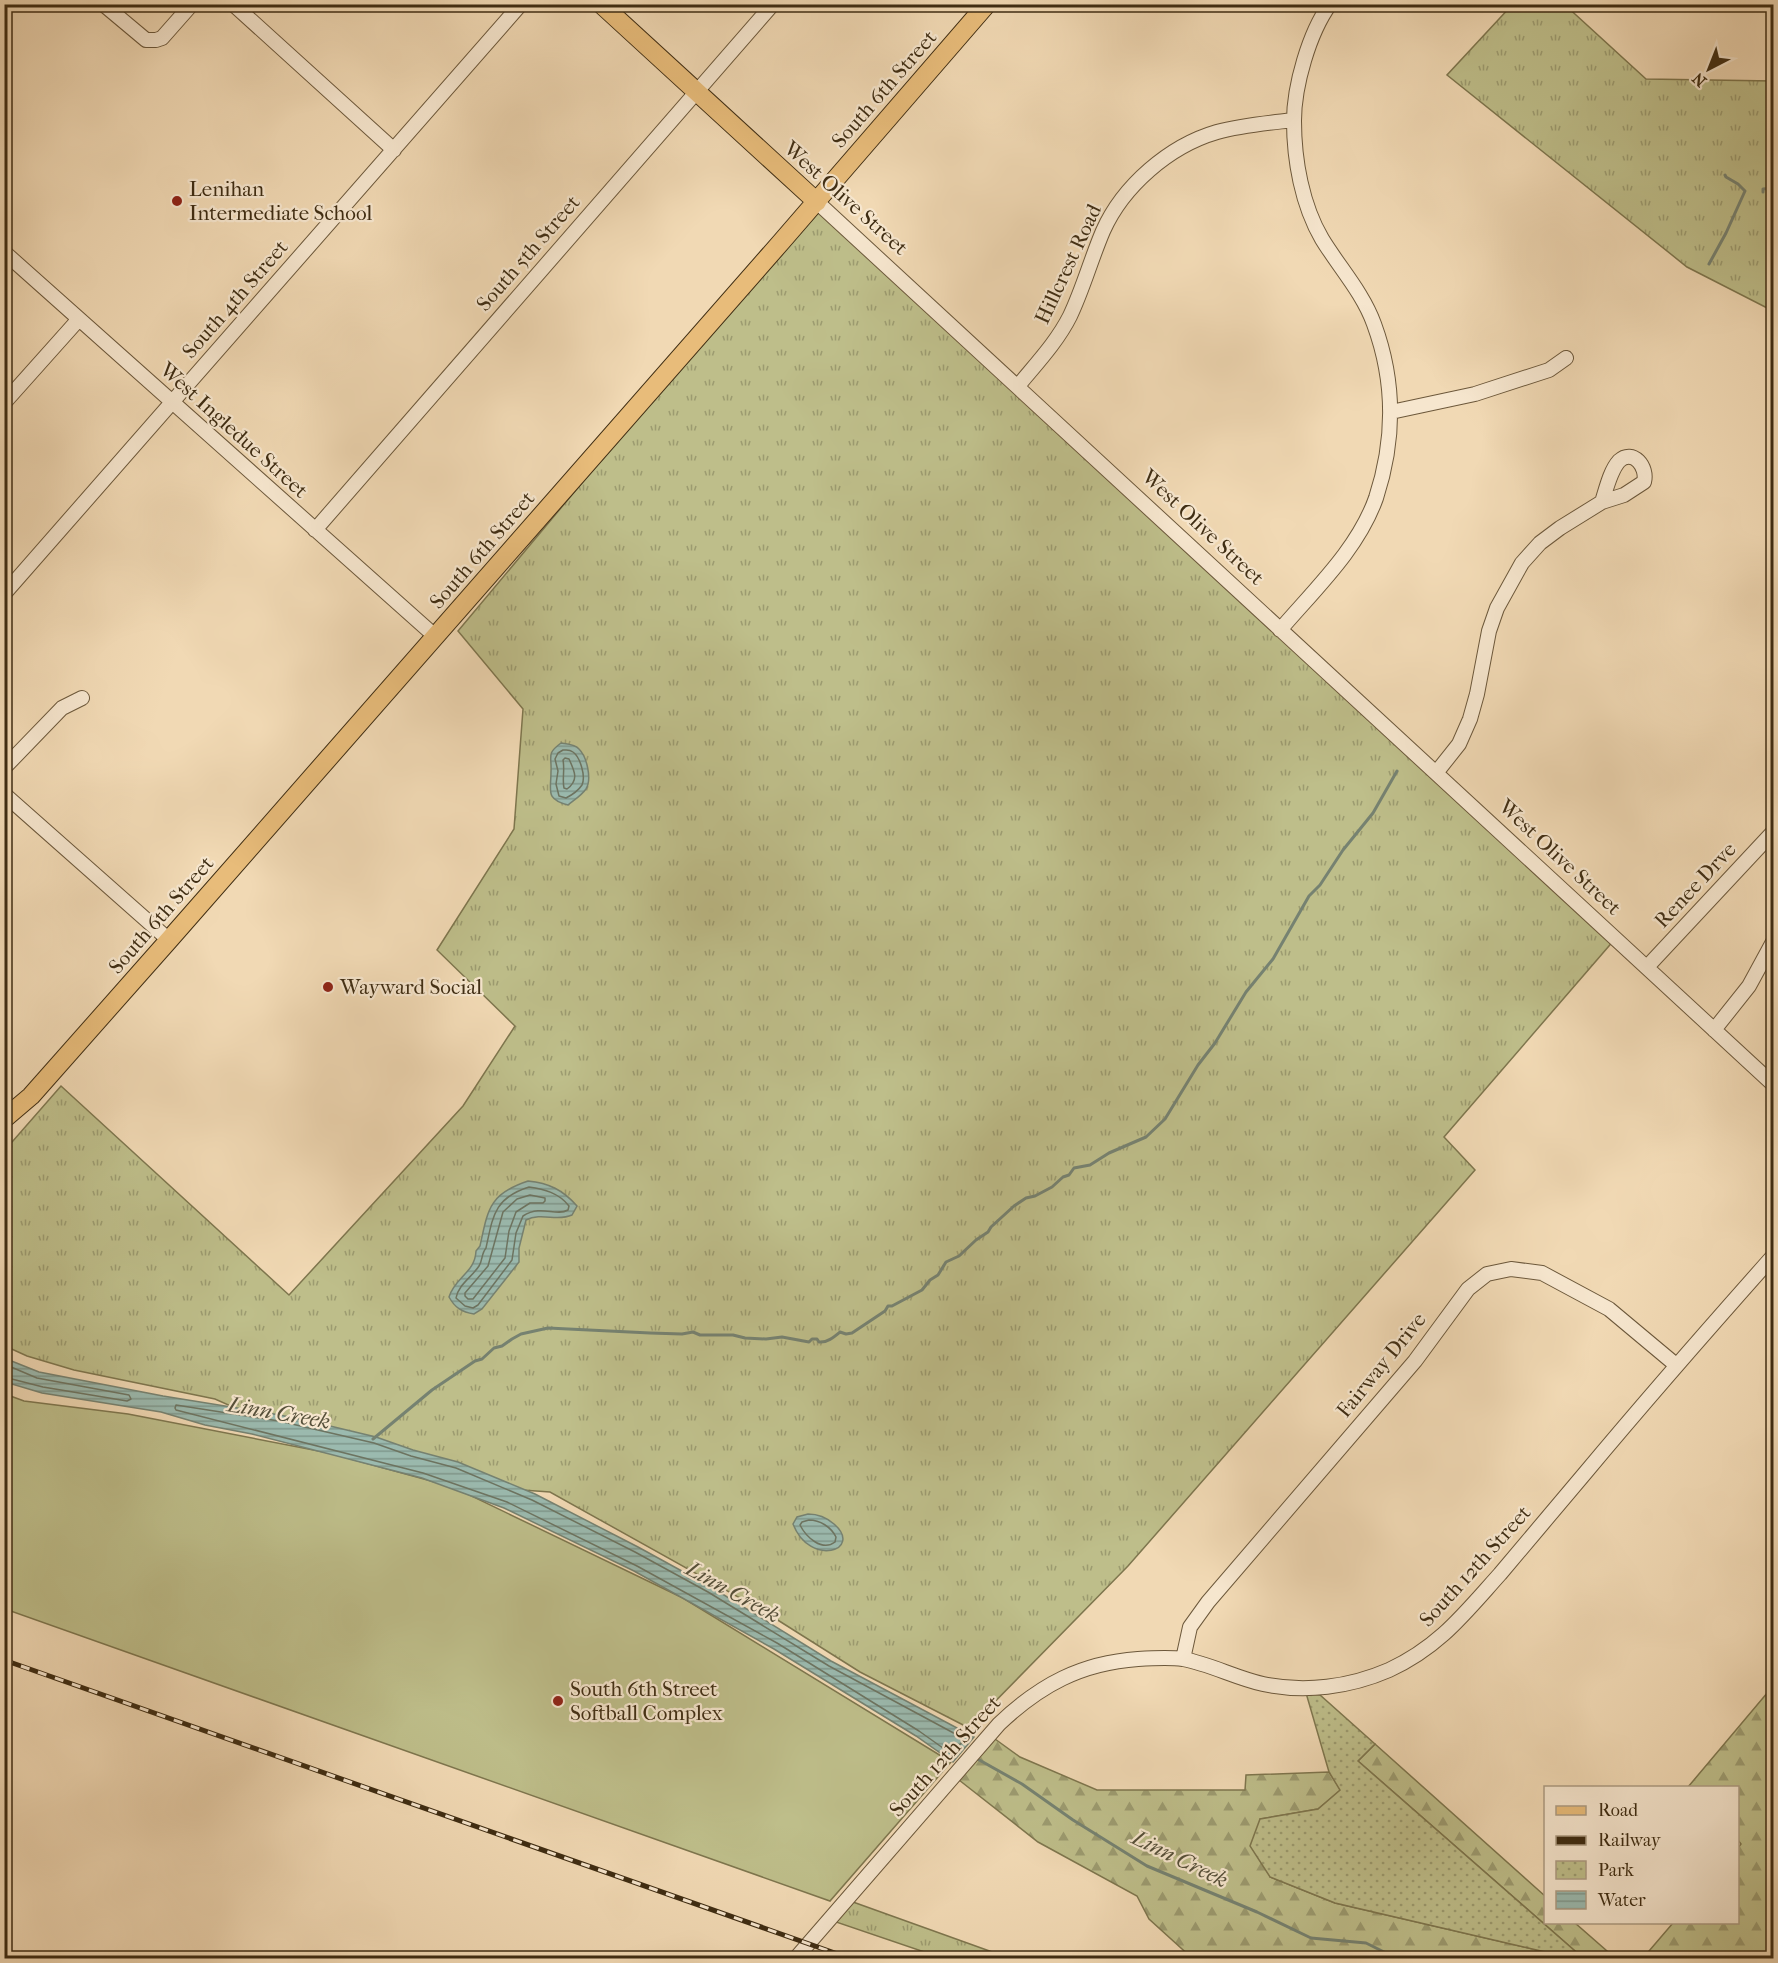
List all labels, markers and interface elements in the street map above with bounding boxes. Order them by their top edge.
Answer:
street label: South 6th Street [827,25,942,153]
north arrow [1679,39,1739,99]
text: N [1688,68,1710,91]
street label: West Olive Street [778,136,913,260]
place label: Lenihan Intermediate School [189,177,372,225]
street label: South 5th Street [471,190,585,316]
marker: Lenihan Intermediate School [170,194,184,208]
street label: Hillcrest Road [1030,200,1106,328]
street label: South 4th Street [177,235,293,363]
street label: West Ingledue Street [154,357,313,503]
street label: West Olive Street [1136,464,1269,590]
street label: South 6th Street [425,486,540,614]
street label: West Olive Street [1493,794,1626,920]
street label: Renee Drve [1649,837,1741,933]
street label: South 6th Street [104,851,219,979]
place label: Wayward Social [339,975,482,999]
marker: Wayward Social [321,980,335,994]
street label: Fairway Drive [1331,1308,1431,1422]
water label: Linn Creek [224,1391,332,1435]
street label: South 12th Street [1414,1500,1536,1631]
water label: Linn Creek [680,1555,785,1628]
place label: South 6th Street Softball Complex [570,1677,723,1725]
street label: South 12th Street [884,1690,1006,1821]
marker: South 6th Street Softball Complex [551,1694,565,1708]
legend [1544,1786,1739,1924]
text: Road [1598,1800,1638,1821]
water label: Linn Creek [1126,1824,1232,1893]
text: Railway [1598,1830,1662,1851]
text: Park [1598,1860,1635,1881]
text: Water [1597,1890,1646,1911]

